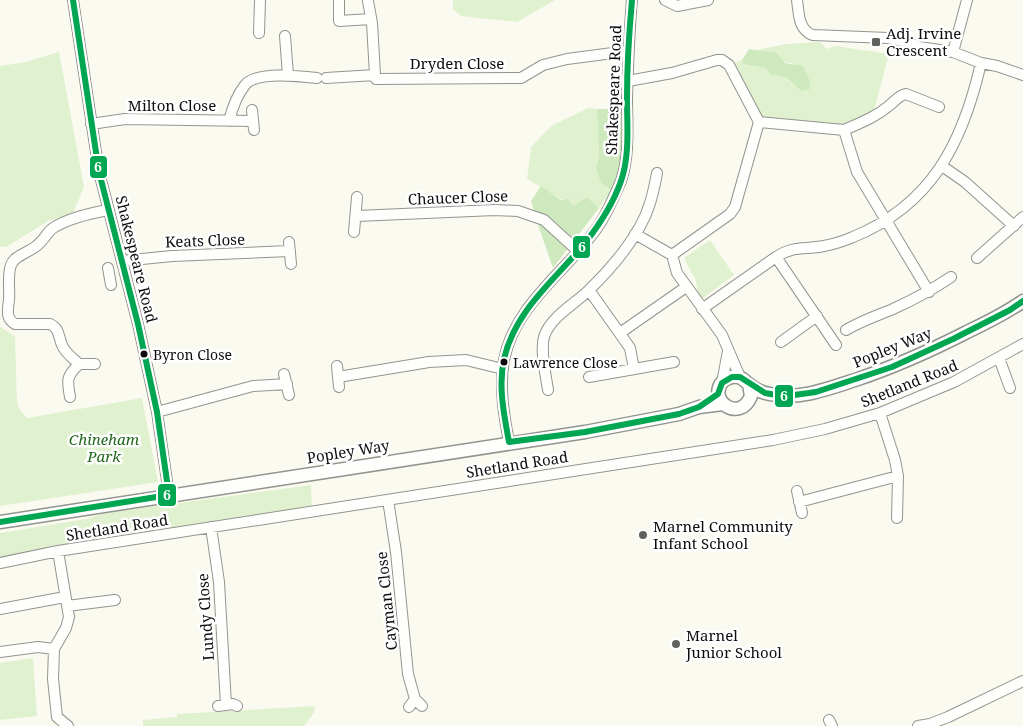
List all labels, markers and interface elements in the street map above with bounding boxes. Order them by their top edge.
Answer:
place label: Adj. Irvine Crescent [886,23,961,60]
street label: Shakespeare Road [601,25,625,155]
marker: Adj. Irvine Crescent [870,36,882,48]
street label: Dryden Close [410,53,504,73]
street label: Milton Close [128,95,216,115]
line badge: 6 [89,155,108,179]
text: 6 [94,157,102,176]
street label: Chaucer Close [407,185,509,209]
street label: Shakespeare Road [112,193,162,325]
street label: Keats Close [165,229,245,251]
line badge: 6 [572,235,591,259]
text: 6 [578,237,586,256]
street label: Popley Way [850,322,935,372]
place label: Byron Close [153,345,232,364]
marker: Byron Close [139,349,149,359]
place label: Lawrence Close [513,353,618,372]
street label: Shetland Road [857,354,961,412]
marker: Lawrence Close [499,357,509,367]
line badge: 6 [774,384,794,408]
text: 6 [780,386,788,405]
park label: Chineham Park [69,429,140,466]
street label: Popley Way [305,435,391,467]
street label: Shetland Road [465,446,569,482]
line badge: 6 [157,483,177,507]
text: 6 [163,485,171,504]
street label: Shetland Road [65,509,169,545]
place label: Marnel Community Infant School [653,516,793,553]
marker: Marnel Community Infant School [637,529,649,541]
street label: Cayman Close [371,551,401,651]
street label: Lundy Close [192,573,218,661]
place label: Marnel Junior School [685,625,782,662]
marker: Marnel Junior School [670,638,682,650]

